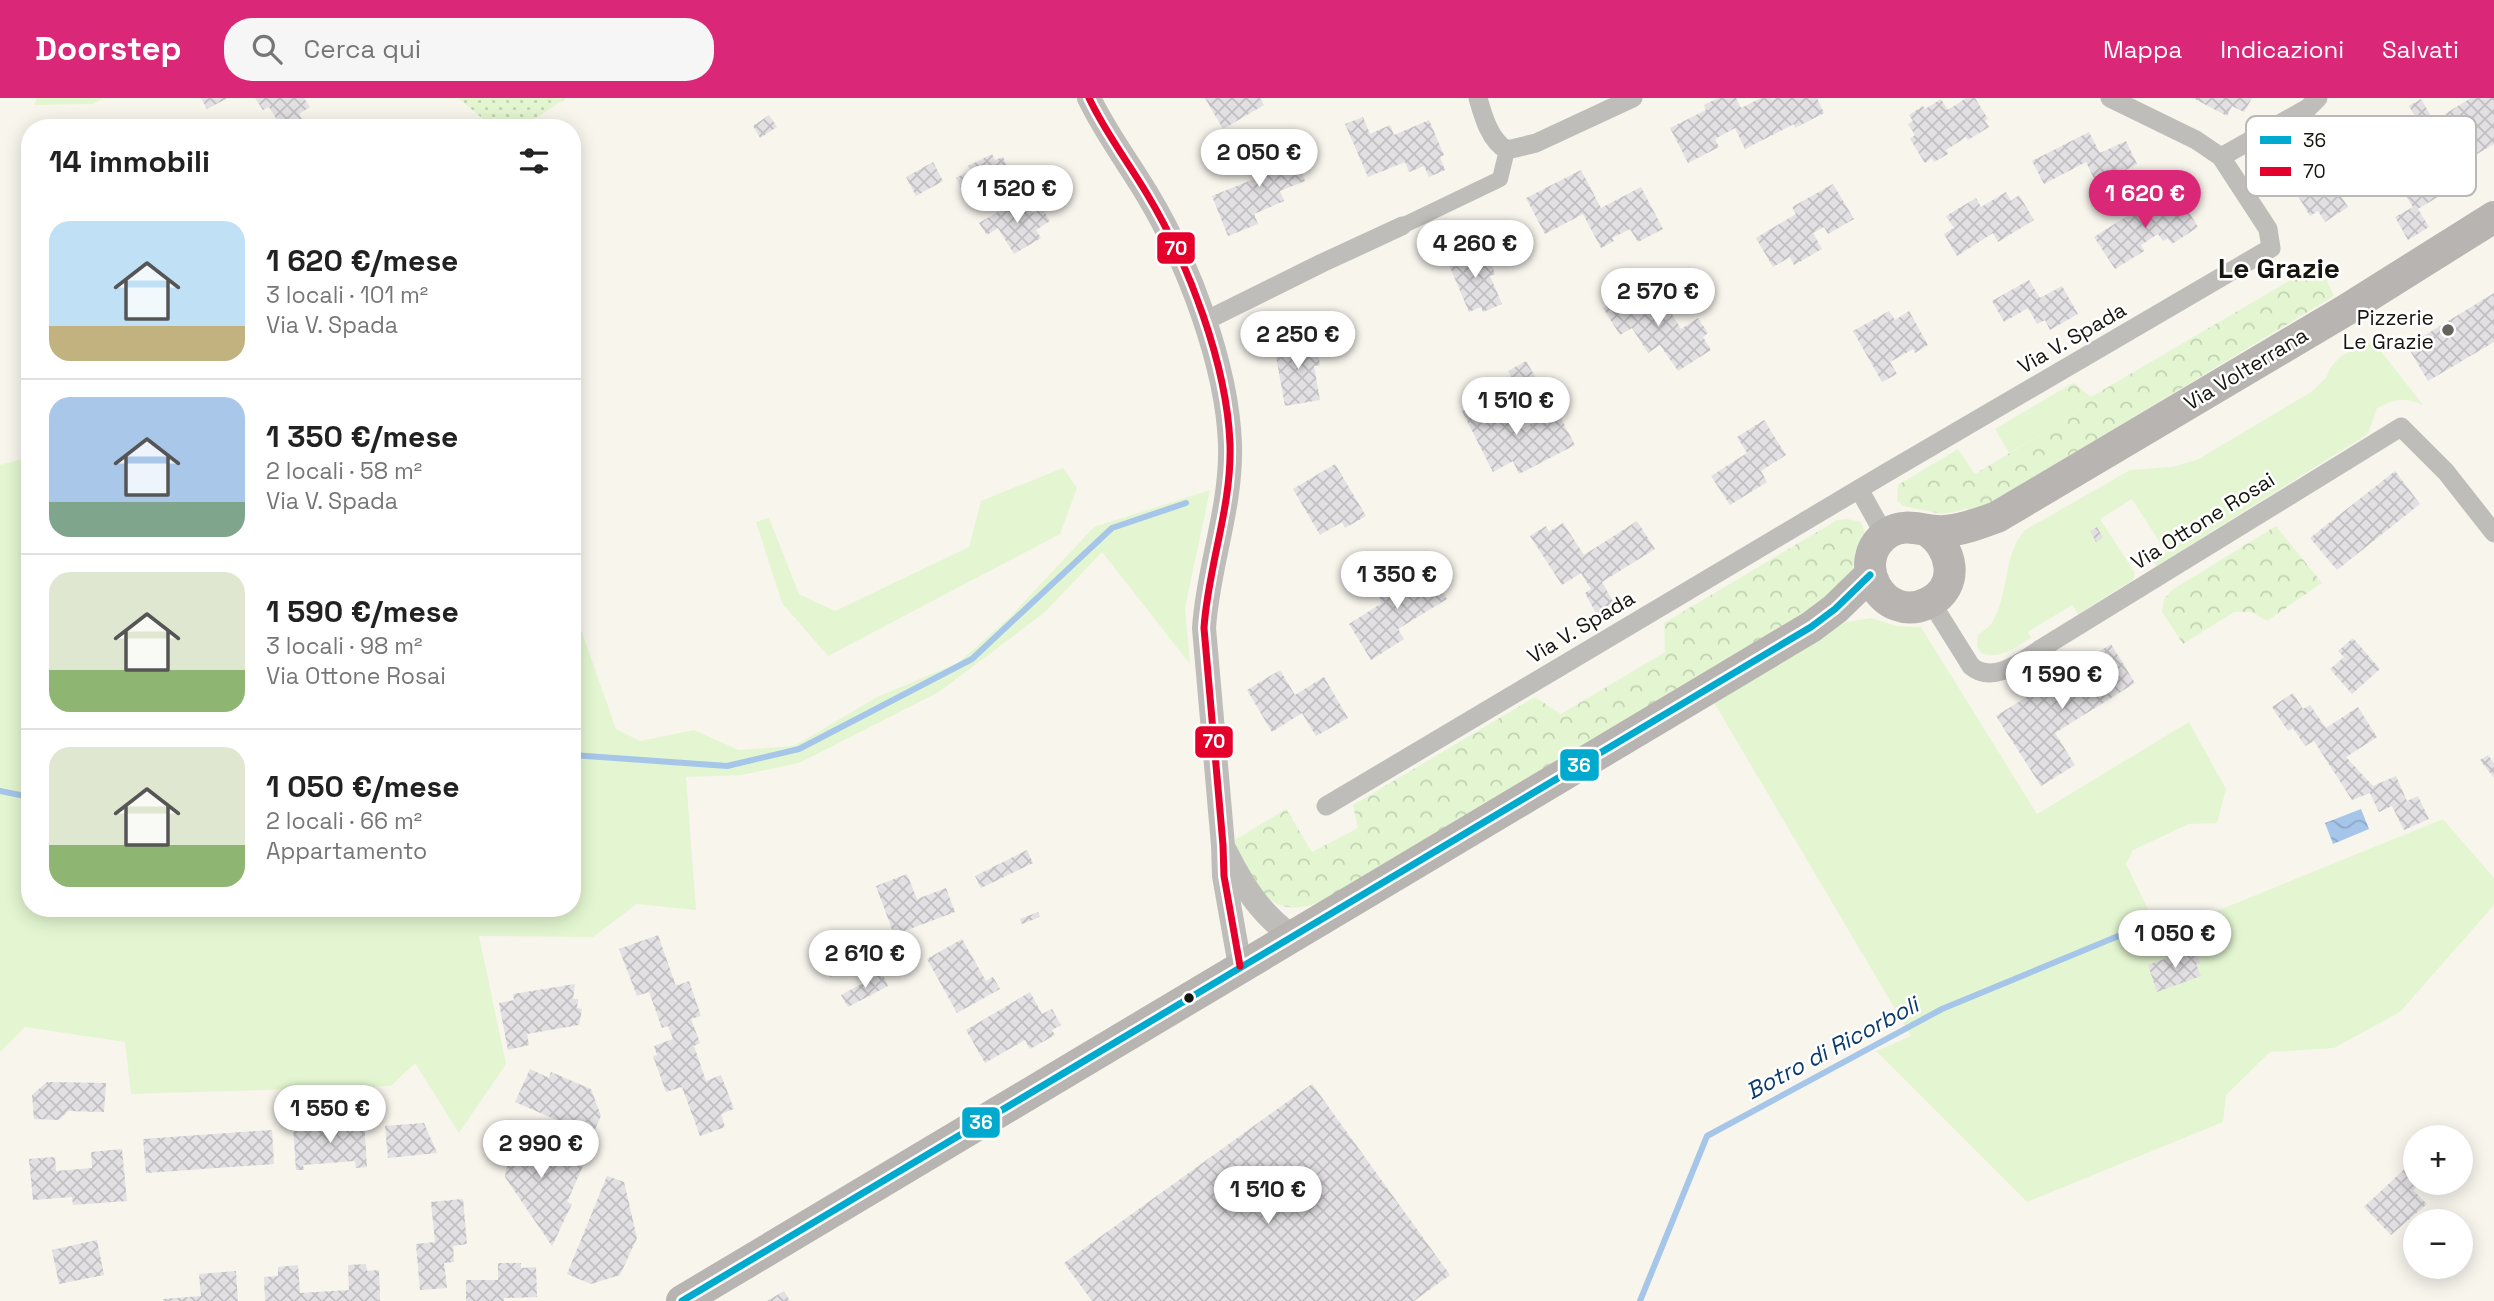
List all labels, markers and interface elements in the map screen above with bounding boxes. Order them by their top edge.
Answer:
search box [224,18,714,81]
text: Doorstep [35,28,182,70]
icon: search [248,30,286,68]
text: Cerca qui [304,32,421,66]
text: Mappa [2103,34,2182,65]
text: Indicazioni [2220,34,2344,65]
text: Salvati [2382,34,2459,65]
legend [2246,116,2476,196]
text: 36 [2303,128,2326,153]
pin: 2 050 € [1194,130,1324,189]
text: 2 050 € [1217,137,1301,167]
text: 14 immobili [49,142,210,181]
icon: filters [515,142,553,180]
text: 70 [2303,159,2326,184]
pin: 1 520 € [952,166,1082,225]
pin: 1 620 € [2080,170,2210,230]
text: 1 520 € [977,173,1057,203]
text: 1 620 € [2105,178,2185,208]
pin: 4 260 € [1410,220,1540,280]
text: 4 260 € [1433,228,1517,258]
line badge: 70 [1156,231,1196,265]
text: 70 [1165,236,1187,261]
text: 1 620 €/mese [266,241,458,280]
icon: home [105,249,189,333]
district label: Le Grazie [2218,250,2340,286]
pin: 2 570 € [1593,268,1723,328]
text: 2 570 € [1617,276,1699,306]
text: 3 locali · 101 m² [266,280,428,310]
street label: Via V. Spada [2013,296,2131,379]
place label: Pizzerie Le Grazie [2343,304,2434,355]
text: Via V. Spada [266,310,398,340]
pin: 2 250 € [1233,312,1363,371]
text: 2 250 € [1256,319,1340,349]
street label: Via Volterrana [2179,321,2313,416]
marker: Pizzerie Le Grazie [2440,322,2456,338]
pin: 1 510 € [1451,378,1581,437]
text: 1 510 € [1478,385,1554,415]
text: 1 350 €/mese [266,417,458,456]
icon: home [105,425,189,509]
text: 2 locali · 58 m² [266,456,422,486]
street label: Via Ottone Rosai [2126,466,2280,576]
text: Via V. Spada [266,486,398,516]
pin: 1 350 € [1332,552,1462,611]
text: 1 350 € [1357,559,1437,589]
street label: Via V. Spada [1522,584,1639,669]
text: 1 590 €/mese [266,592,459,631]
icon: home [105,600,189,684]
text: 3 locali · 98 m² [266,631,423,661]
pin: 1 590 € [1997,652,2127,711]
text: 1 590 € [2022,659,2102,689]
text: Via Ottone Rosai [266,661,446,691]
line badge: 70 [1194,725,1234,759]
text: 70 [1203,729,1225,754]
line badge: 36 [1559,748,1600,782]
text: 36 [1567,753,1591,778]
text: 1 050 €/mese [266,767,460,806]
icon: home [105,775,189,859]
text: 2 locali · 66 m² [266,806,422,836]
text: Appartamento [266,836,427,866]
pin: 1 050 € [2110,910,2240,970]
text: 1 050 € [2134,918,2216,948]
pin: 2 610 € [800,930,930,990]
text: 2 610 € [825,938,905,968]
water label: Botro di Ricorboli [1740,989,1926,1106]
unlabelled marker [1182,991,1196,1005]
pin: 1 550 € [265,1086,395,1145]
text: 1 550 € [290,1093,370,1123]
line badge: 36 [961,1106,1001,1139]
text: 36 [969,1110,993,1135]
pin: 2 990 € [476,1121,606,1180]
map controls [2403,1125,2473,1279]
button: + [2403,1125,2473,1195]
text: 2 990 € [499,1128,583,1158]
pin: 1 510 € [1203,1166,1333,1226]
text: 1 510 € [1230,1174,1306,1204]
button: − [2403,1209,2473,1279]

